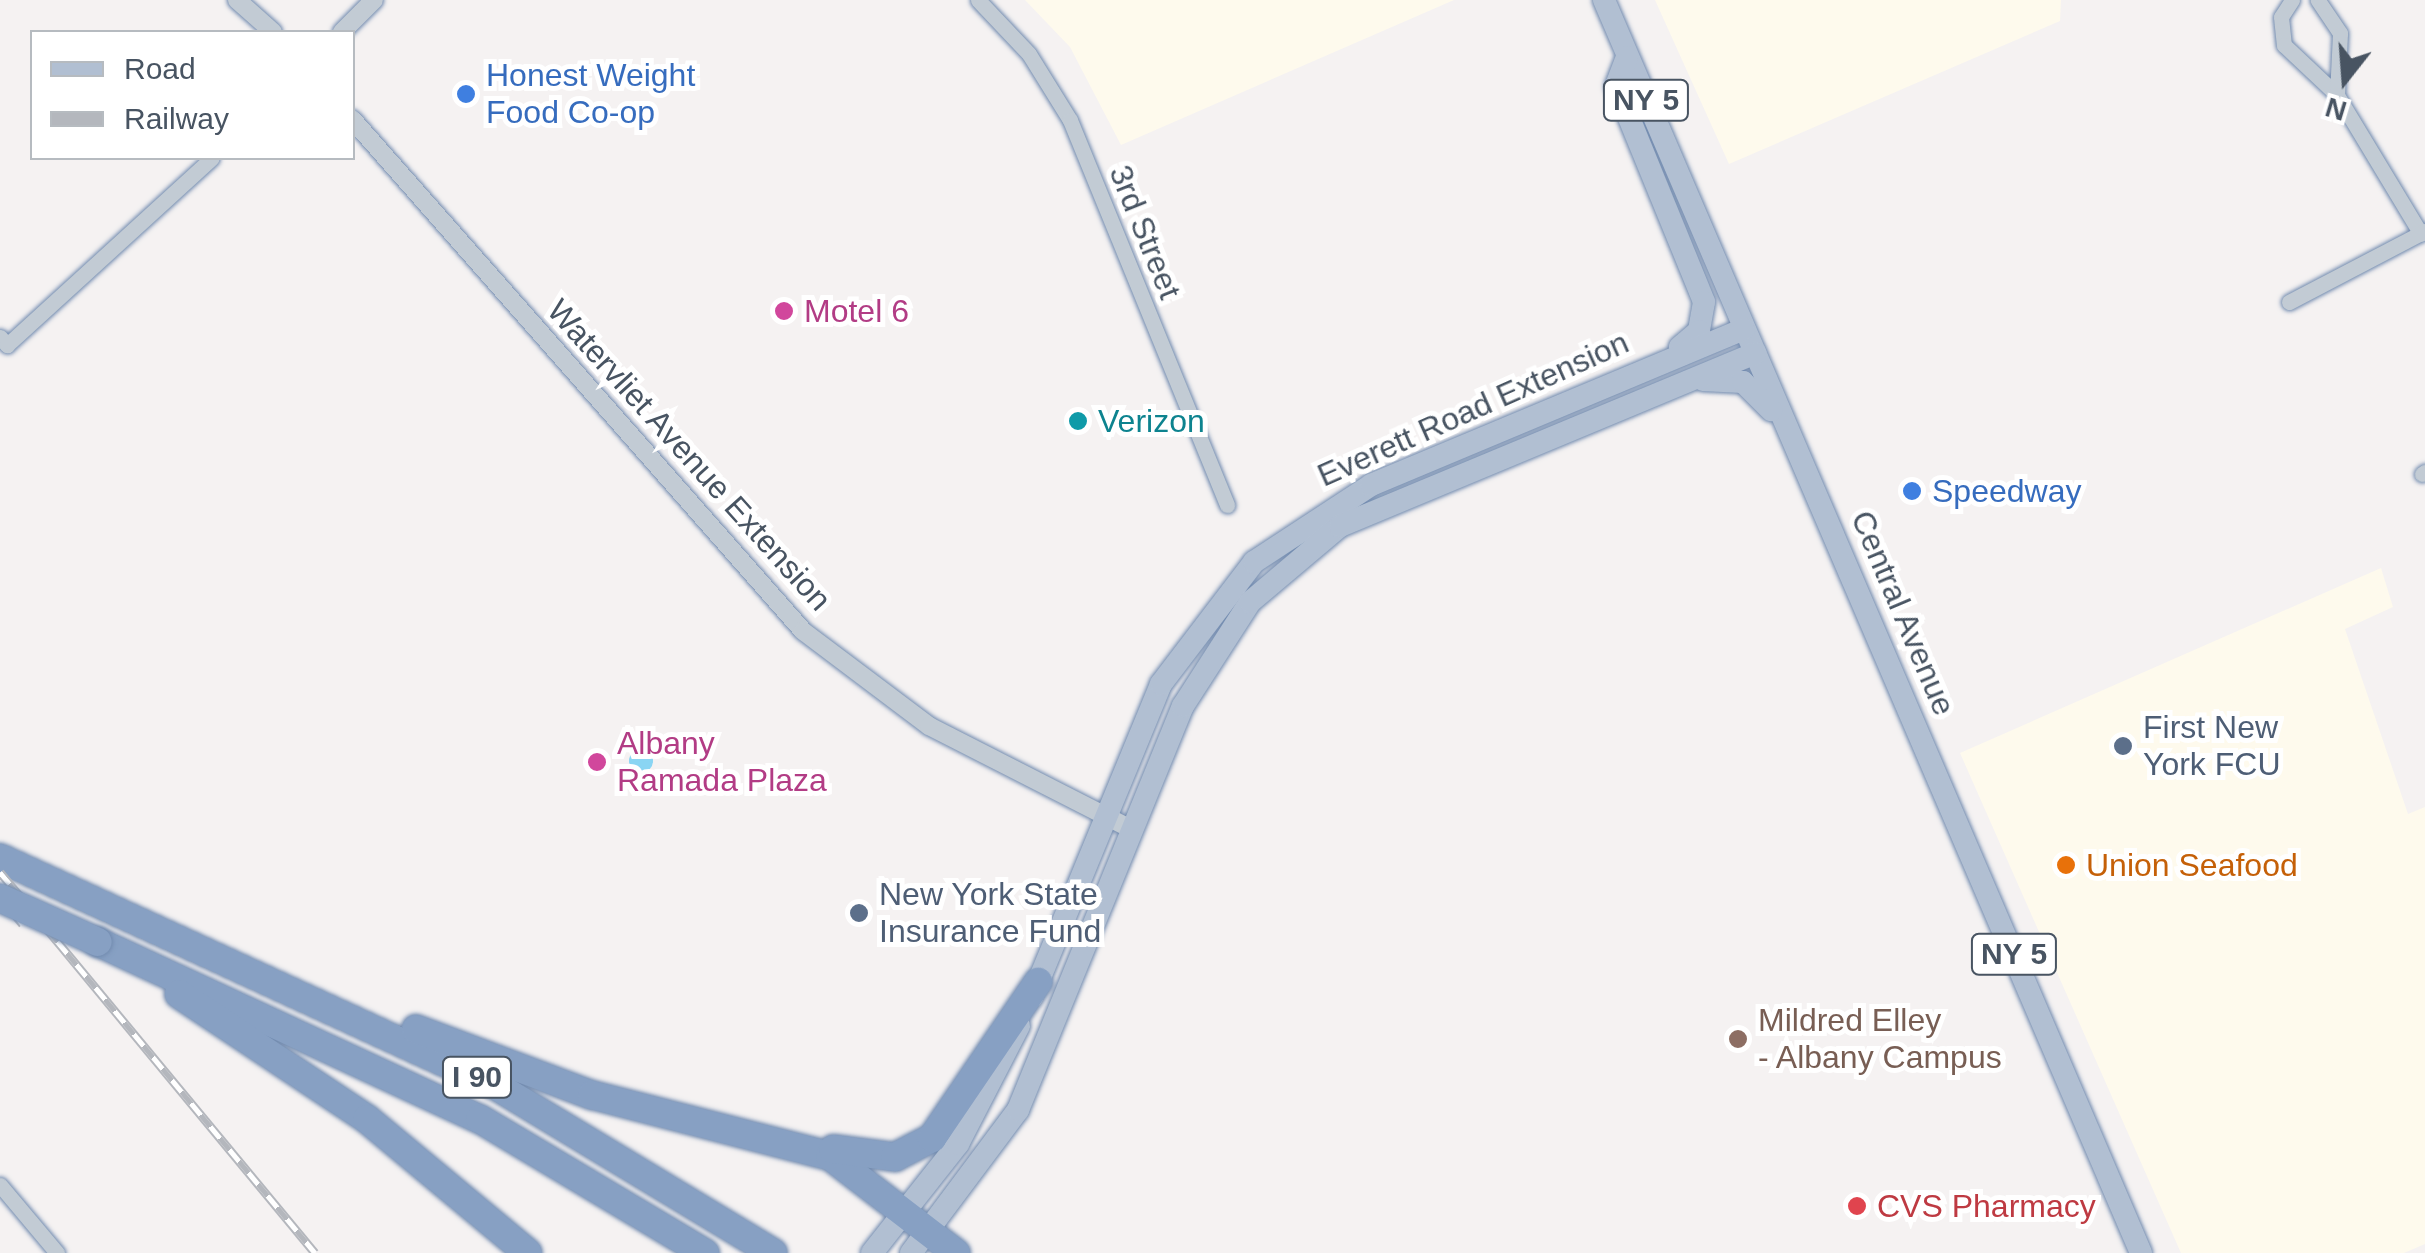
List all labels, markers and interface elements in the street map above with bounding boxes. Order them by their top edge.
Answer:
legend [30,30,355,160]
north arrow [2295,30,2395,130]
text: Road [124,52,196,85]
place label: Honest Weight Food Co-op [486,57,695,132]
road number: NY 5 [1601,75,1691,125]
marker: Honest Weight Food Co-op [455,83,477,105]
text: N [2322,91,2350,127]
text: Railway [124,102,229,135]
street label: 3rd Street [1101,160,1189,304]
street label: Watervliet Avenue Extension [538,291,840,619]
place label: Motel 6 [804,292,909,330]
marker: Motel 6 [773,300,795,322]
street label: Everett Road Extension [1312,323,1634,495]
place label: Verizon [1098,402,1205,440]
marker: Verizon [1067,410,1089,432]
place label: Speedway [1932,472,2081,510]
marker: Speedway [1901,480,1923,502]
street label: Central Avenue [1842,504,1964,722]
place label: First New York FCU [2143,709,2281,784]
place label: Albany Ramada Plaza [617,725,827,800]
marker: First New York FCU [2112,735,2134,757]
marker: Albany Ramada Plaza [586,751,608,773]
place label: Union Seafood [2086,846,2298,884]
marker: Union Seafood [2055,854,2077,876]
place label: New York State Insurance Fund [879,876,1101,951]
marker: New York State Insurance Fund [848,902,870,924]
road number: NY 5 [1969,929,2059,979]
place label: Mildred Elley - Albany Campus [1758,1002,2003,1077]
marker: Mildred Elley - Albany Campus [1727,1028,1749,1050]
road number: I 90 [440,1052,514,1102]
place label: CVS Pharmacy [1877,1187,2096,1225]
marker: CVS Pharmacy [1846,1195,1868,1217]

